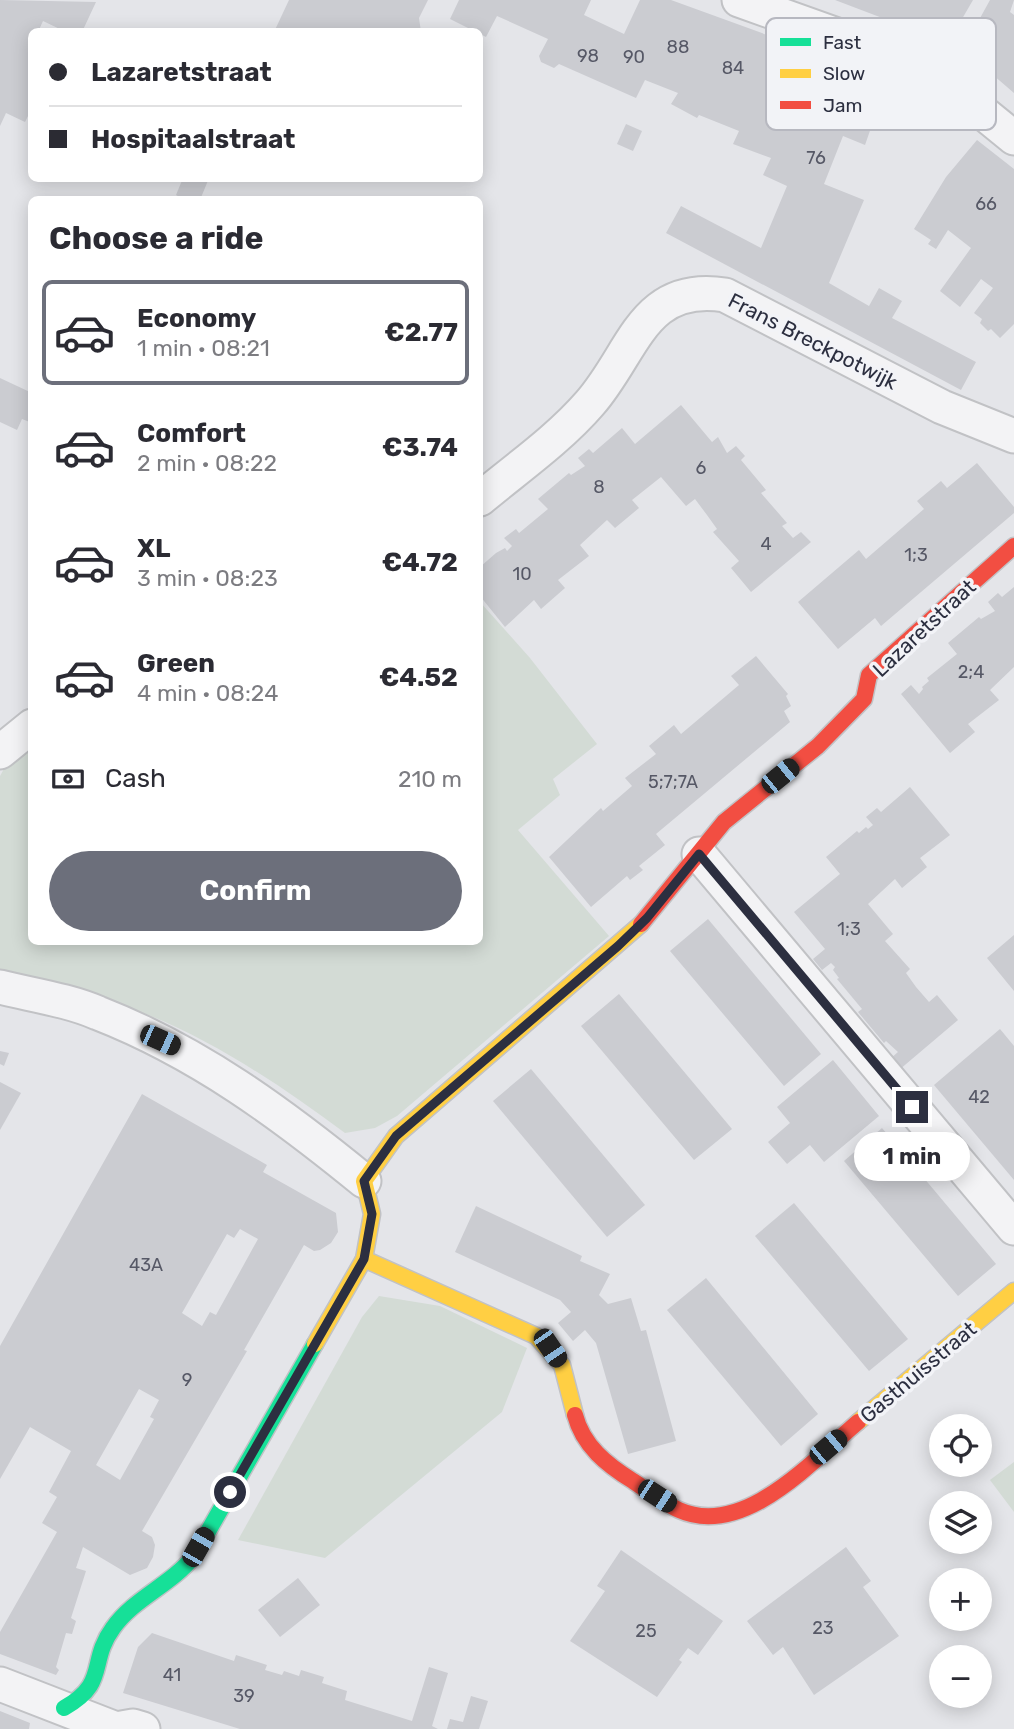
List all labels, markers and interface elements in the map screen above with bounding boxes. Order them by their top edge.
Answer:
legend [766,18,996,130]
text: Fast [823,31,862,54]
house number: 88 [667,36,689,58]
house number: 98 [577,45,599,67]
house number: 90 [623,46,645,68]
text: Lazaretstraat [91,57,272,88]
house number: 84 [722,57,744,79]
text: Slow [823,62,865,85]
text: Jam [823,94,862,117]
text: Hospitaalstraat [91,124,295,155]
house number: 76 [806,147,826,169]
house number: 66 [975,193,997,215]
text: Choose a ride [49,219,263,257]
street label: Frans Breckpotwijk [724,287,902,395]
icon: car [53,301,116,364]
text: Economy [137,303,256,334]
text: €2.77 [384,317,458,348]
text: 1 min · 08:21 [137,334,270,362]
icon: car [53,416,116,479]
text: Comfort [137,418,246,449]
text: €3.74 [382,432,458,463]
text: 2 min · 08:22 [137,449,277,477]
house number: 6 [696,457,707,479]
house number: 8 [593,476,605,498]
icon: car [53,531,116,594]
text: XL [137,533,170,564]
house number: 4 [760,533,772,555]
house number: 1;3 [904,544,928,566]
text: €4.72 [382,547,458,578]
house number: 10 [512,563,532,585]
text: 3 min · 08:23 [137,564,278,592]
street label: Lazaretstraat [867,574,981,682]
icon: car [53,646,116,709]
text: Green [137,648,215,679]
house number: 2;4 [958,661,984,683]
text: €4.52 [379,662,458,693]
text: 4 min · 08:24 [137,679,278,707]
car [758,755,803,797]
icon: cash [49,760,87,798]
text: Cash [105,763,166,794]
text: 210 m [398,765,462,793]
house number: 5;7;7A [648,771,698,793]
button: Confirm [49,851,462,931]
house number: 1;3 [837,918,861,940]
car [137,1022,184,1058]
house number: 42 [968,1086,990,1108]
route end [896,1091,928,1123]
callout: 1 min [854,1132,970,1180]
text: 1 min [883,1142,941,1170]
house number: 43A [129,1254,163,1276]
street label: Gasthuisstraat [855,1316,981,1428]
car [530,1325,571,1371]
house number: 9 [182,1369,192,1391]
map controls [929,1414,992,1708]
button: locate [929,1414,992,1477]
car [806,1425,851,1469]
route start [214,1476,246,1508]
car [634,1476,681,1516]
button: layers [929,1491,992,1554]
car [179,1524,218,1570]
button: + [929,1568,992,1631]
house number: 23 [812,1617,834,1639]
house number: 25 [635,1620,657,1642]
button: − [929,1645,992,1708]
house number: 41 [163,1664,181,1686]
house number: 39 [233,1685,255,1707]

